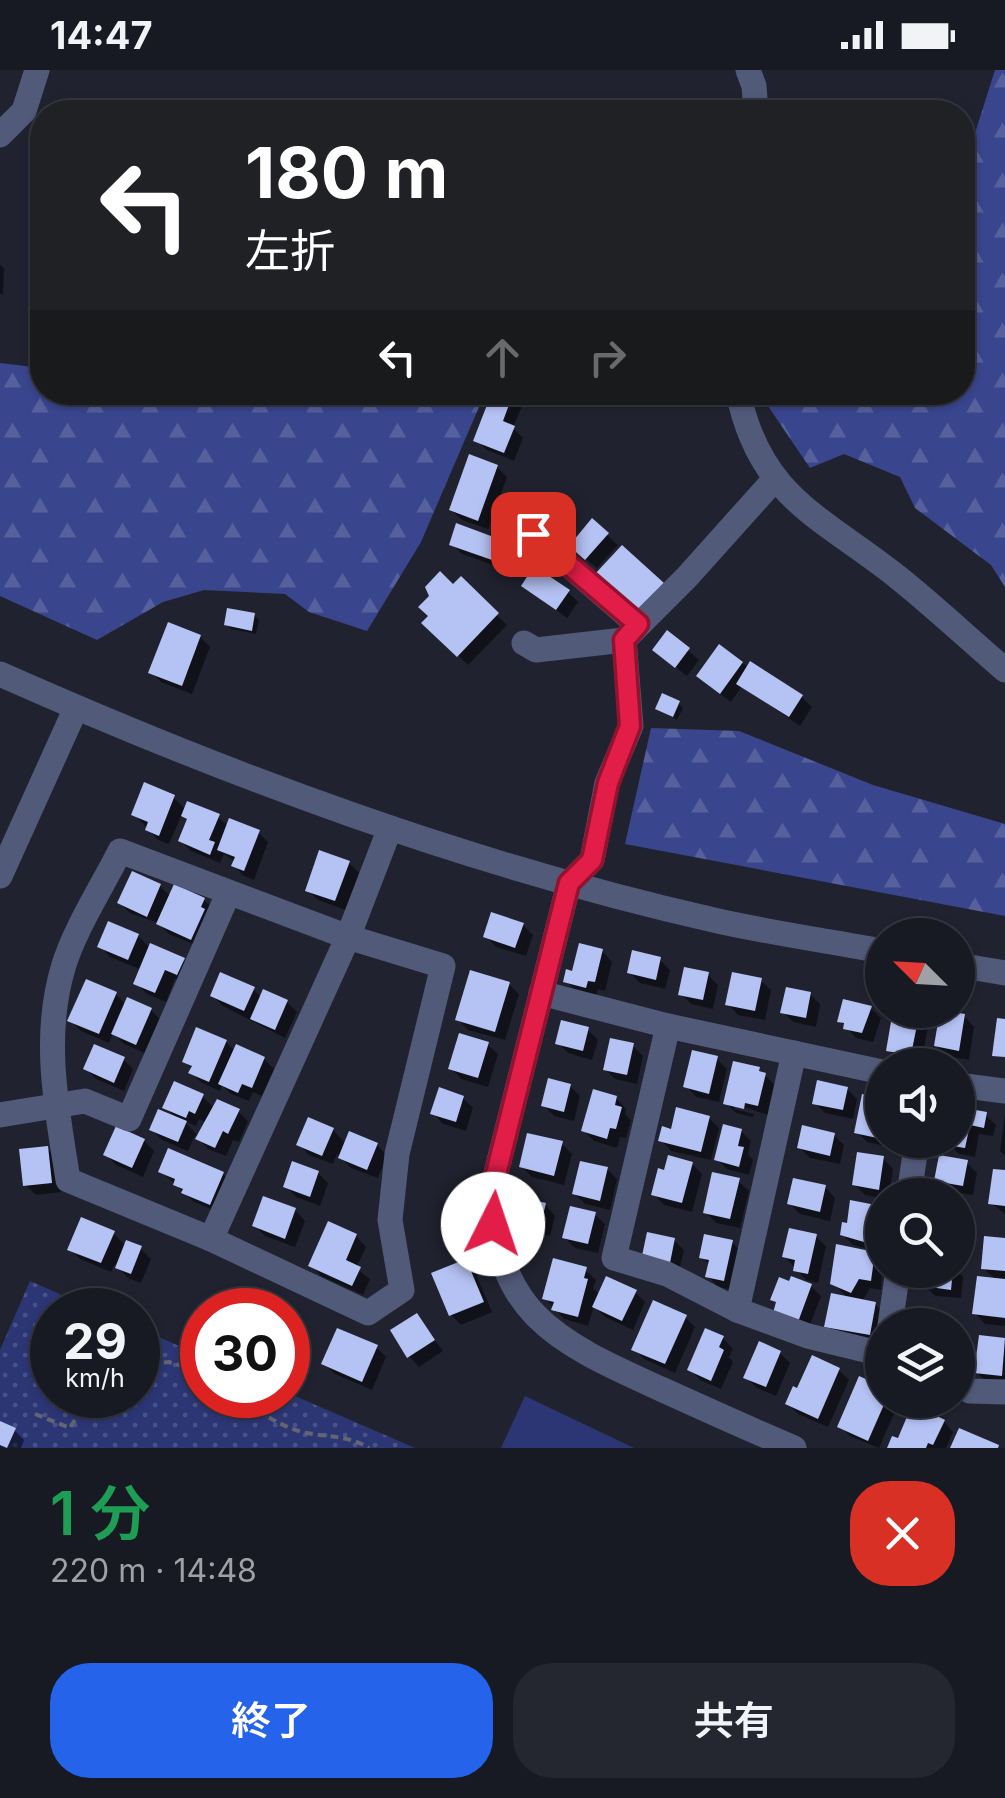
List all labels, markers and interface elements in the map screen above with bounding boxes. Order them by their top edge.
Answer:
text: 14:47 [50,12,153,58]
text: 180 m [245,130,448,215]
icon: left [80,140,210,270]
text: 左折 [245,223,335,278]
icon: left [370,330,425,385]
icon: ahead [475,330,530,385]
icon: right [580,330,635,385]
pin [491,492,576,577]
icon: arrive [506,507,561,562]
north arrow [865,918,975,1028]
map controls [865,918,975,1418]
button: sound [865,1048,975,1158]
position arrow [441,1172,545,1276]
button: search [865,1178,975,1288]
speed limit sign: 30 [180,1288,310,1418]
button: layers [865,1308,975,1418]
text: 29 [63,1311,127,1371]
text: km/h [65,1363,125,1393]
text: 1 分 [50,1477,151,1549]
button: close [850,1481,955,1586]
text: 220 m · 14:48 [50,1551,257,1590]
button: 終了 [50,1663,493,1778]
button: 共有 [513,1663,955,1778]

